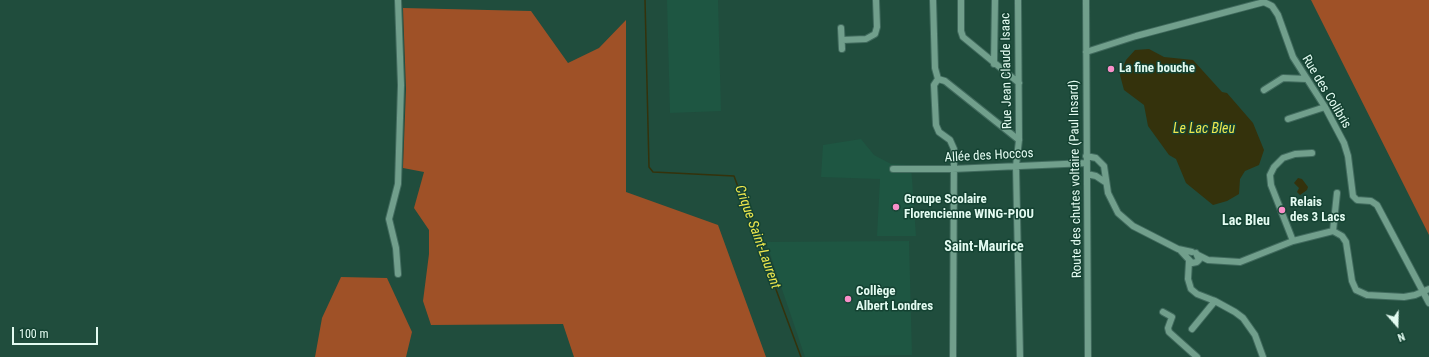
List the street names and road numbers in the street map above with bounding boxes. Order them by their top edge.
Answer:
street label: Rue Jean Claude Isaac [998,13,1016,129]
street label: Rue des Colibris [1298,52,1354,132]
street label: Route des chutes voltaire (Paul Insard) [1066,80,1086,278]
street label: Allée des Hoccos [944,146,1034,166]

